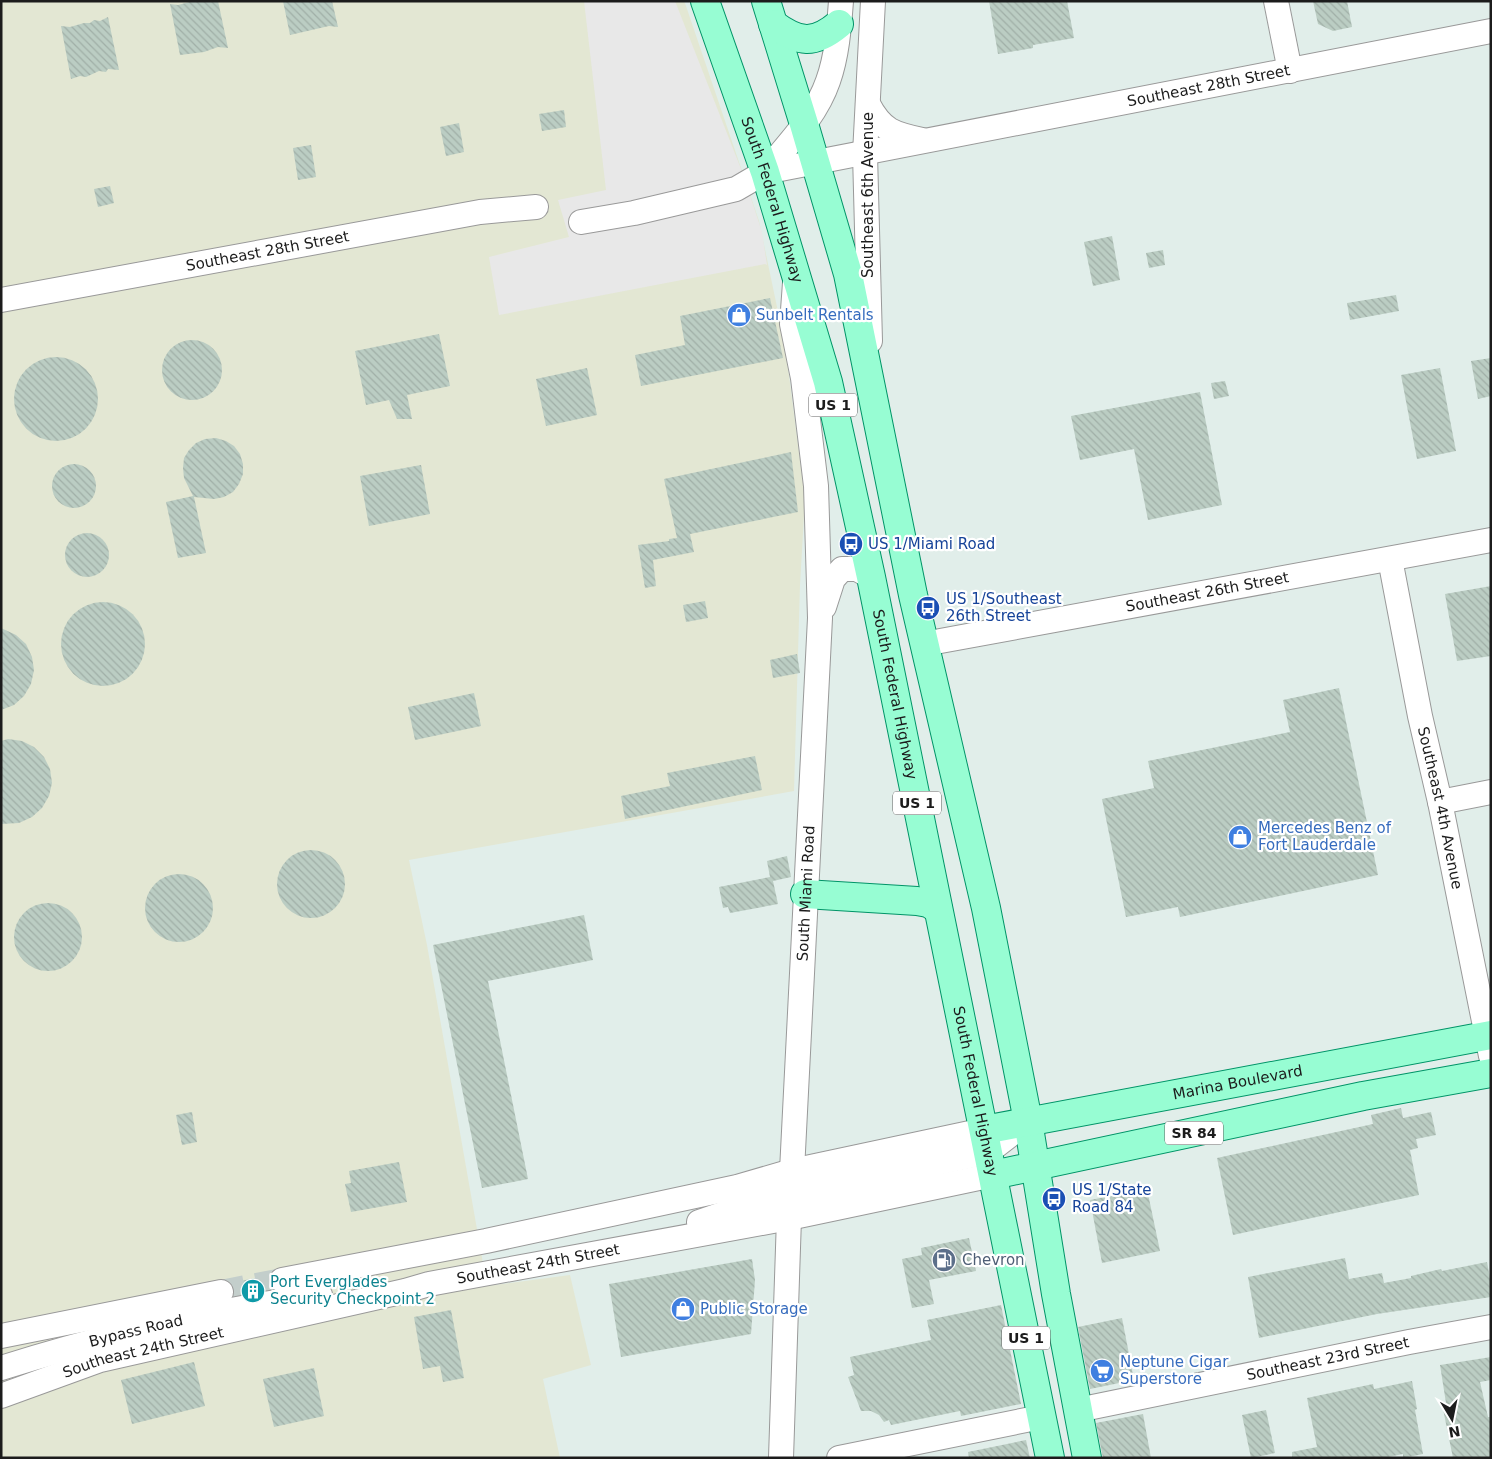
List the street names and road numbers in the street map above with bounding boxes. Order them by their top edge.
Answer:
street label: Southeast 28th Street [1126,61,1292,110]
street label: Southeast 6th Avenue [859,112,877,278]
street label: South Federal Highway [737,114,807,285]
street label: Southeast 28th Street [185,227,351,275]
road number: US 1 [809,394,857,416]
street label: Southeast 26th Street [1124,568,1290,616]
street label: South Federal Highway [869,608,921,781]
street label: Southeast 4th Avenue [1414,725,1466,891]
road number: US 1 [893,791,941,814]
street label: South Miami Road [794,825,818,962]
street label: South Federal Highway [949,1005,1002,1178]
street label: Marina Boulevard [1171,1061,1304,1103]
road number: SR 84 [1165,1122,1223,1144]
street label: Southeast 24th Street [455,1240,621,1288]
street label: Bypass Road [87,1311,185,1351]
street label: Southeast 24th Street [60,1323,225,1382]
road number: US 1 [1002,1326,1050,1350]
street label: Southeast 23rd Street [1245,1333,1411,1384]

